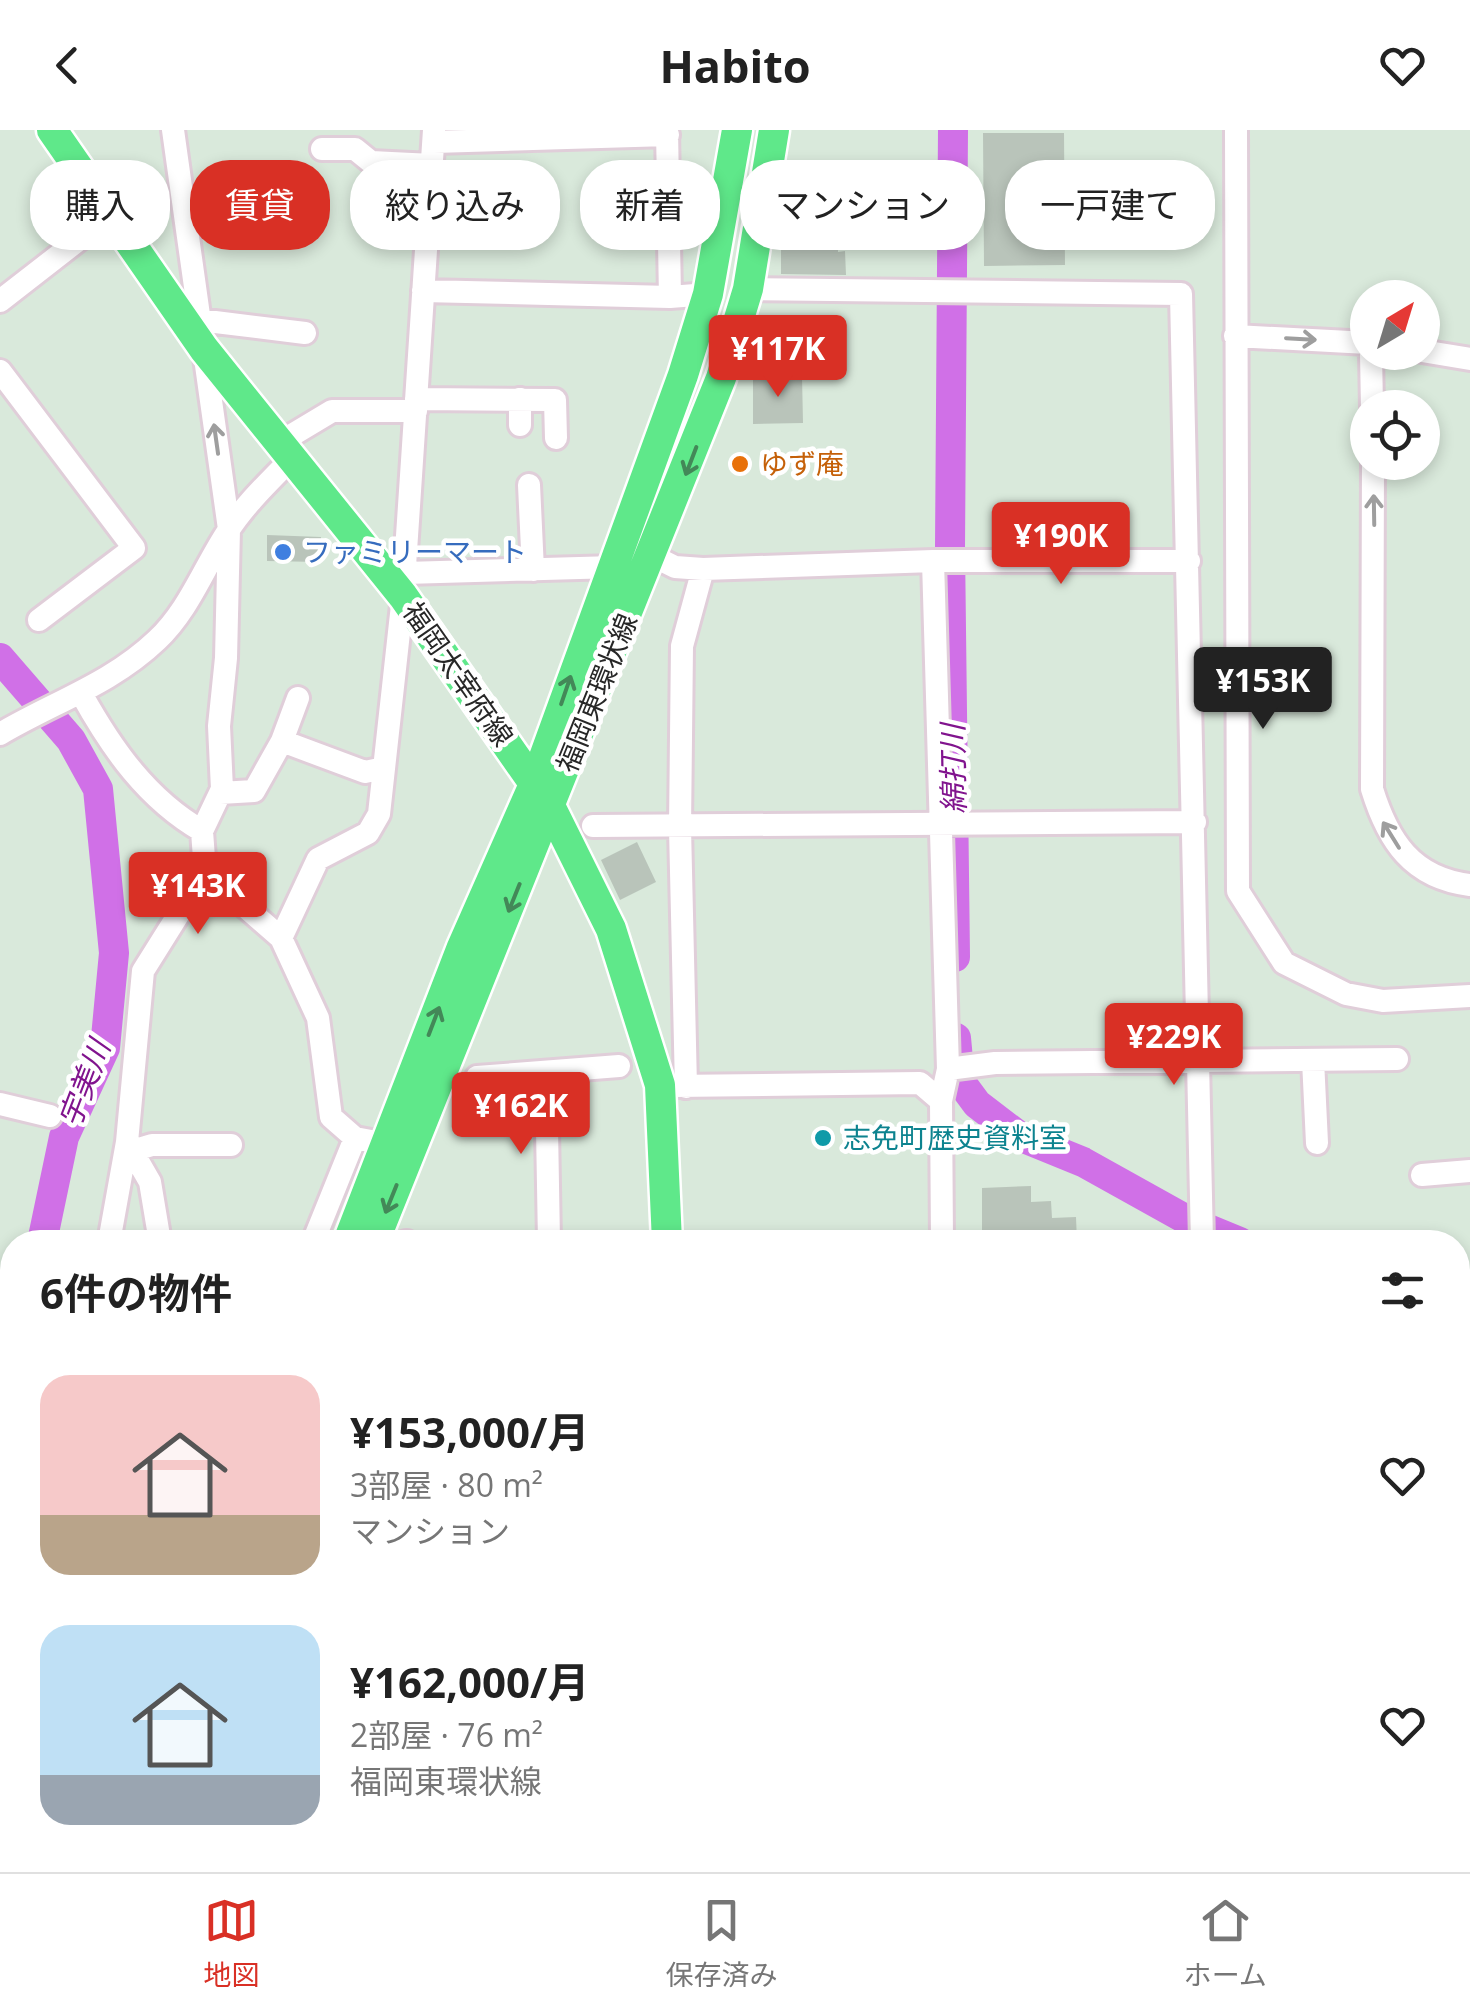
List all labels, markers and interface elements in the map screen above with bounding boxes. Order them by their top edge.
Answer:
text: Habito [659,35,811,96]
icon: back [40,38,95,93]
icon: heart [1375,38,1430,93]
chip: 購入 [30,160,170,250]
chip: 賃貸 [190,160,330,250]
chip: 絞り込み [350,160,560,250]
chip: 新着 [580,160,720,250]
chip: マンション [740,160,985,250]
chip: 一戸建て [1005,160,1215,250]
north arrow [1350,280,1440,370]
map controls [1350,280,1440,480]
pin: ¥117K [708,315,848,400]
text: ¥117K [731,326,825,369]
one-way arrow [1285,330,1317,349]
button: locate [1350,390,1440,480]
one-way arrow [207,424,225,456]
place label: ゆず庵 [760,444,844,482]
one-way arrow [681,445,699,476]
marker: ゆず庵 [729,453,751,475]
one-way arrow [1365,494,1384,526]
pin: ¥190K [991,502,1131,587]
text: ¥190K [1014,513,1108,556]
place label: ファミリーマート [303,532,527,570]
marker: ファミリーマート [272,541,294,563]
street label: 福岡太宰府線 [395,594,523,753]
street label: 福岡東環状線 [547,608,645,778]
pin: ¥153K [1193,647,1333,732]
text: ¥153K [1216,658,1310,701]
one-way arrow [558,675,576,706]
water label: 綿打川 [931,721,974,814]
one-way arrow [1381,822,1401,850]
pin: ¥143K [128,852,268,937]
text: ¥143K [151,863,245,906]
one-way arrow [504,882,522,913]
pin: ¥229K [1104,1003,1244,1088]
one-way arrow [426,1006,444,1037]
text: ¥229K [1127,1014,1221,1057]
water label: 宇美川 [48,1031,120,1133]
pin: ¥162K [451,1072,591,1157]
text: ¥162K [474,1083,568,1126]
place label: 志免町歴史資料室 [843,1118,1067,1156]
marker: 志免町歴史資料室 [812,1127,834,1149]
one-way arrow [381,1183,399,1214]
icon: filters [1375,1263,1430,1318]
text: 6件の物件 [40,1264,232,1321]
text: ¥153,000/月 [350,1403,589,1460]
icon: home [120,1415,240,1535]
icon: heart [1375,1448,1430,1503]
text: 3部屋 · 80 m² [350,1463,543,1506]
text: マンション [350,1509,510,1552]
text: ¥162,000/月 [350,1653,589,1710]
icon: home [120,1665,240,1785]
icon: heart [1375,1698,1430,1753]
text: 2部屋 · 76 m² [350,1713,543,1756]
text: 福岡東環状線 [350,1759,542,1802]
tab: 地図 [203,1893,259,1993]
tab: 保存済み [665,1893,777,1993]
tab: ホーム [1184,1893,1267,1993]

